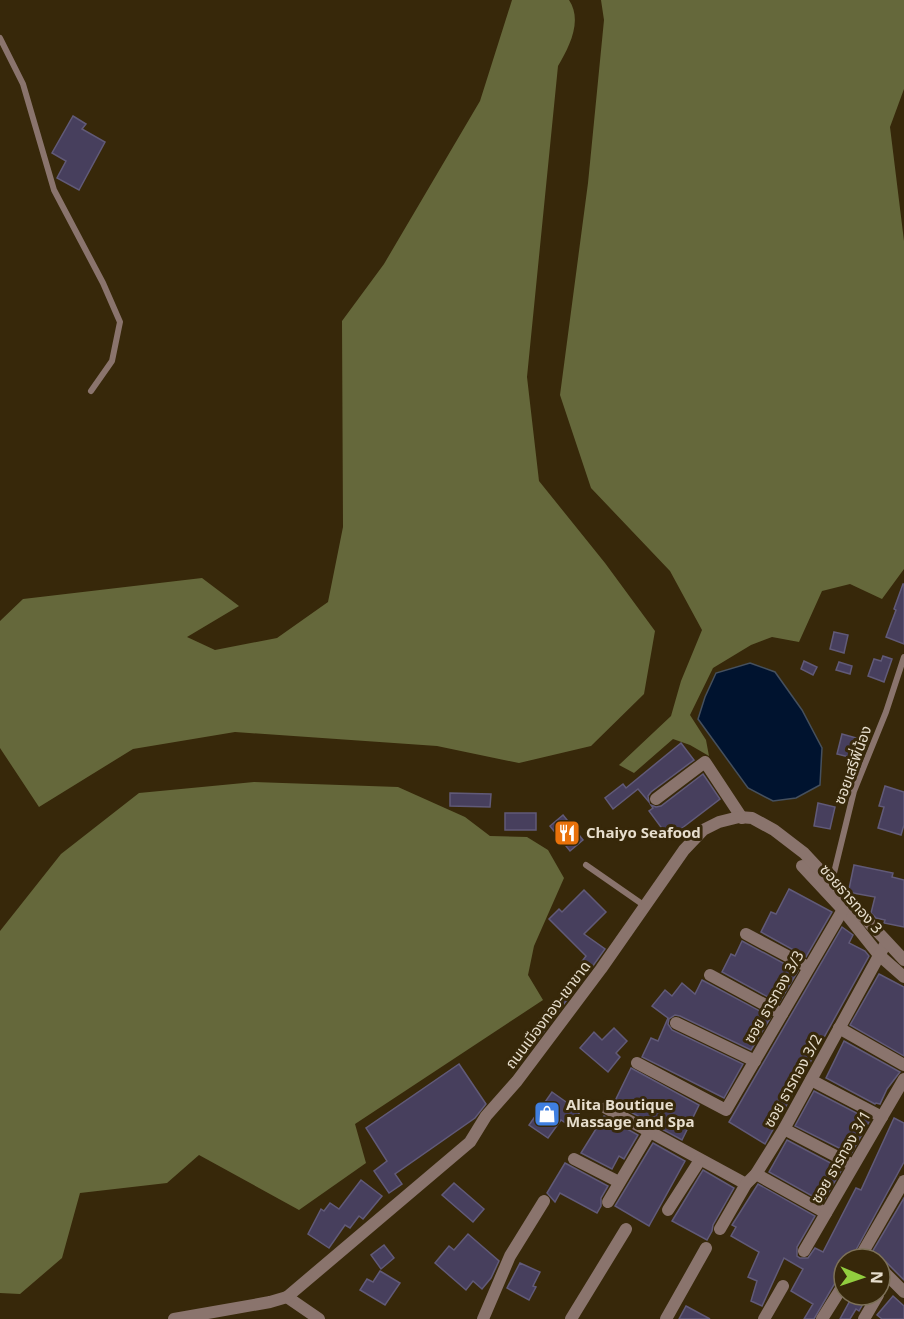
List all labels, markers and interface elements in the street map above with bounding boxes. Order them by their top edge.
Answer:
street label: ซอยเสรีพี่น้อง [829,723,878,808]
restaurant icon: Chaiyo Seafood [552,818,582,848]
place label: Chaiyo Seafood [586,822,701,845]
street label: ซอยธารทอง 3 [814,859,887,939]
street label: ซอย ธารทอง 3/3 [739,947,810,1048]
street label: ถนนเมืองทอง-เขาขาด [500,956,597,1074]
street label: ซอย ธารทอง 3/2 [758,1030,829,1132]
place label: Alita Boutique Massage and Spa [566,1094,695,1134]
shop icon: Alita Boutique Massage and Spa [532,1099,562,1129]
street label: ซอย ธารทอง 3/1 [806,1107,877,1208]
north arrow [832,1247,892,1307]
text: N [864,1271,888,1284]

